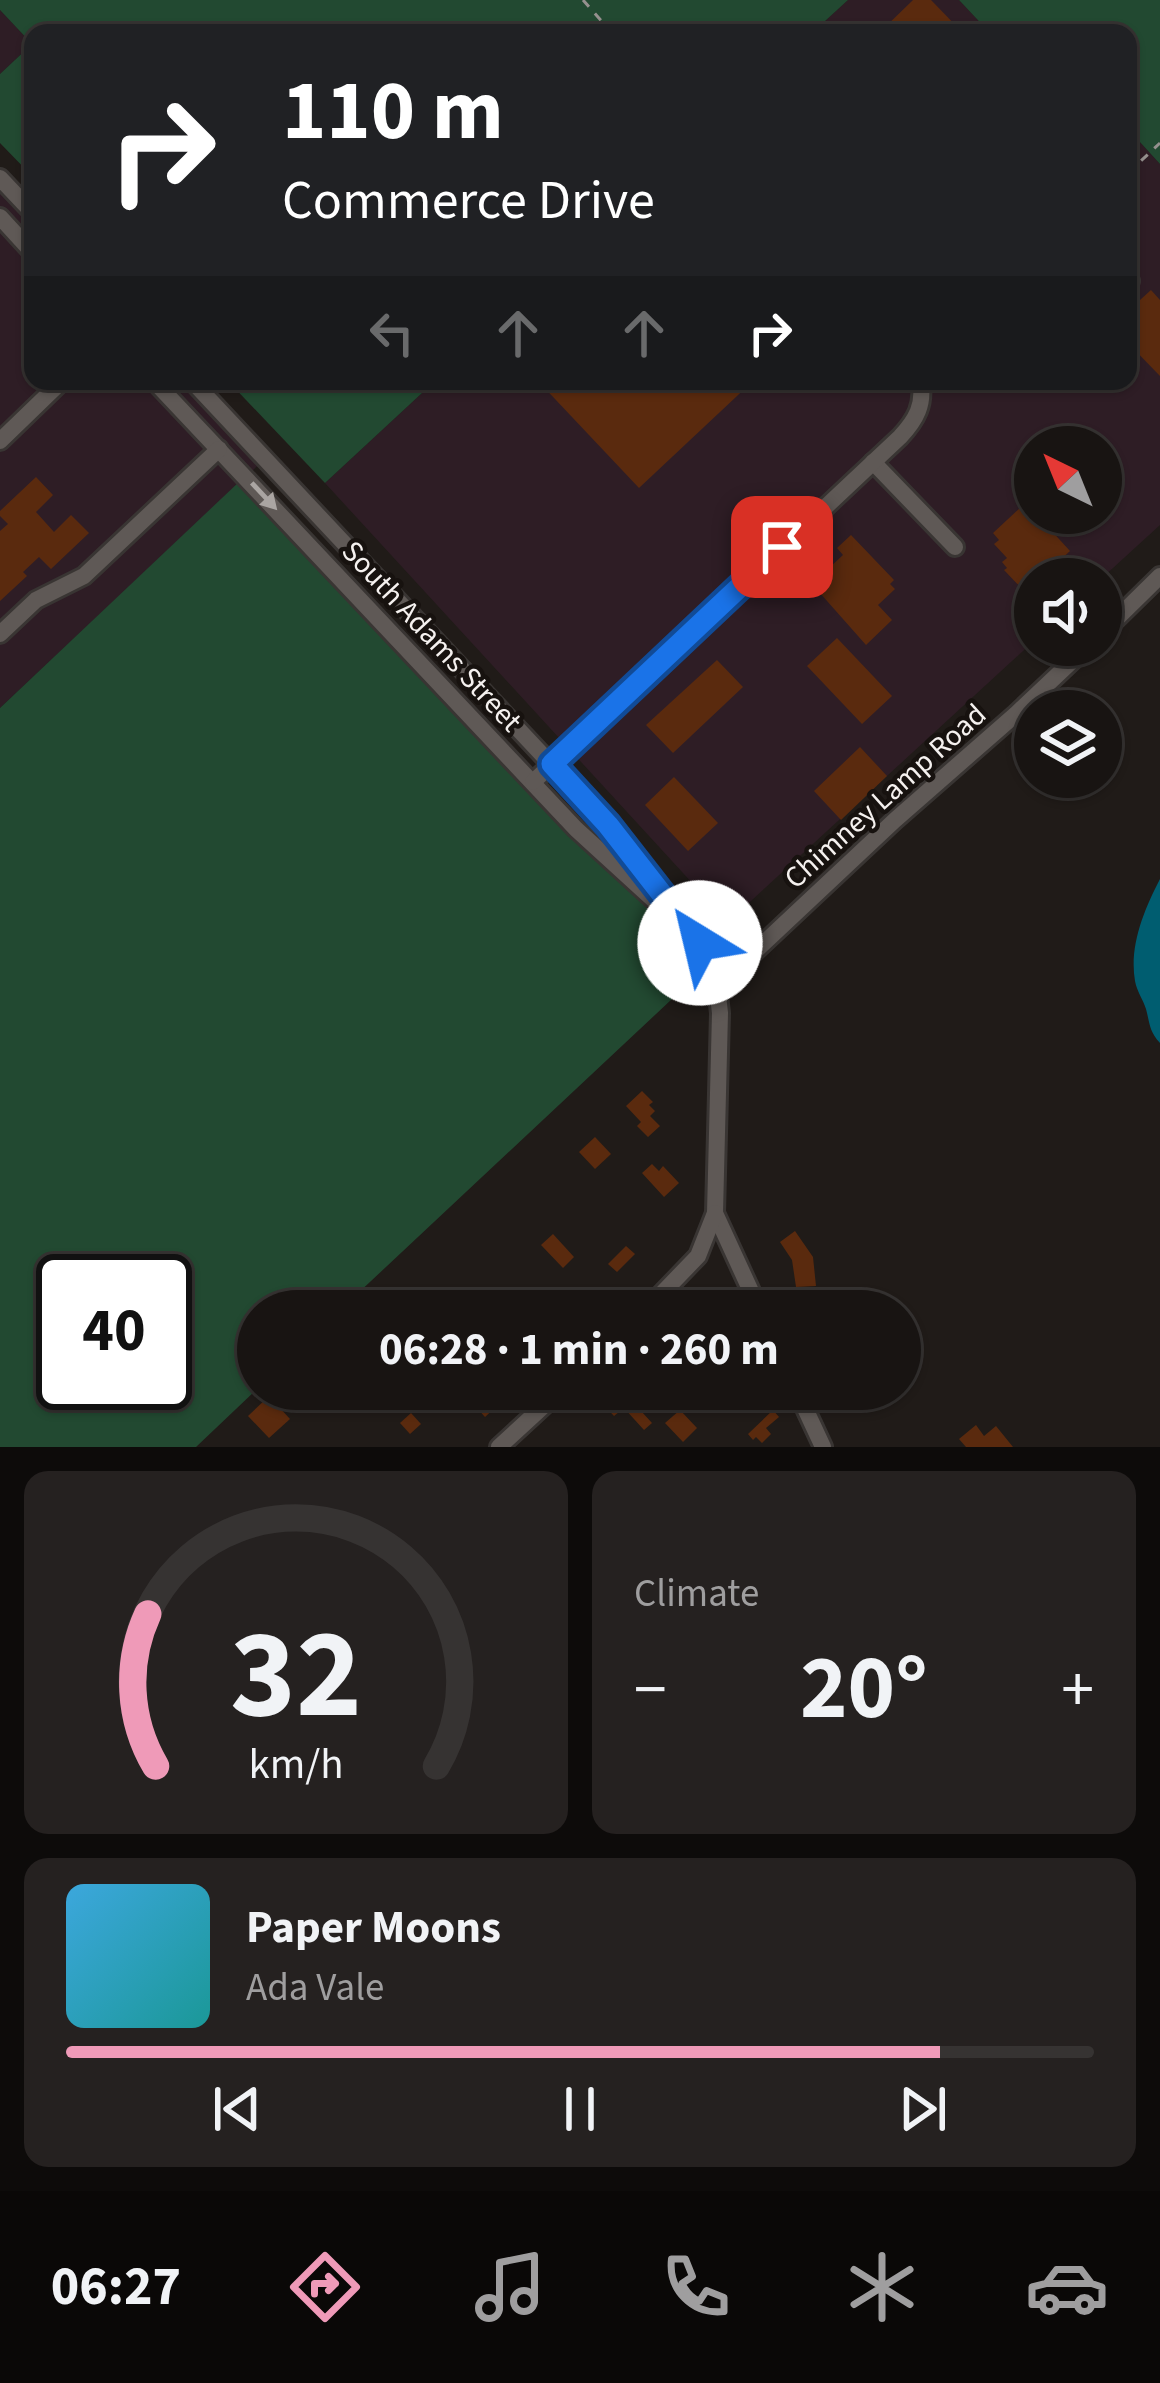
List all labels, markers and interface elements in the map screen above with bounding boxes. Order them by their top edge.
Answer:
text: 110 m [282,52,504,172]
icon: right [84,72,240,228]
text: Commerce Drive [282,163,655,240]
icon: left [359,300,425,366]
icon: ahead [485,300,551,366]
icon: ahead [611,300,677,366]
icon: right [737,300,803,366]
north arrow [1014,426,1122,534]
map controls [1014,426,1122,798]
one-way arrow [249,482,277,511]
pin [731,496,833,598]
icon: arrive [749,514,815,580]
street label: South Adams Street [331,531,532,742]
button: sound [1014,558,1122,666]
button: layers [1014,690,1122,798]
street label: Chimney Lamp Road [775,694,996,899]
position arrow [637,880,763,1006]
speed limit sign: 40 [36,1254,192,1410]
text: 06:28 · 1 min · 260 m [379,1318,779,1382]
text: Climate [634,1566,759,1622]
text: 32 [230,1587,362,1765]
text: 20° [800,1625,928,1753]
text: − [634,1643,667,1737]
text: + [1061,1643,1094,1737]
text: km/h [248,1733,344,1794]
text: Paper Moons [246,1896,501,1960]
text: Ada Vale [246,1960,384,2016]
icon: previous [204,2076,270,2142]
icon: pause [547,2076,613,2142]
icon: next [890,2076,956,2142]
icon: directions [283,2245,367,2329]
icon: music [468,2245,552,2329]
icon: phone [654,2245,738,2329]
icon: climate [840,2245,924,2329]
icon: car [1025,2245,1109,2329]
text: 06:27 [51,2249,181,2326]

